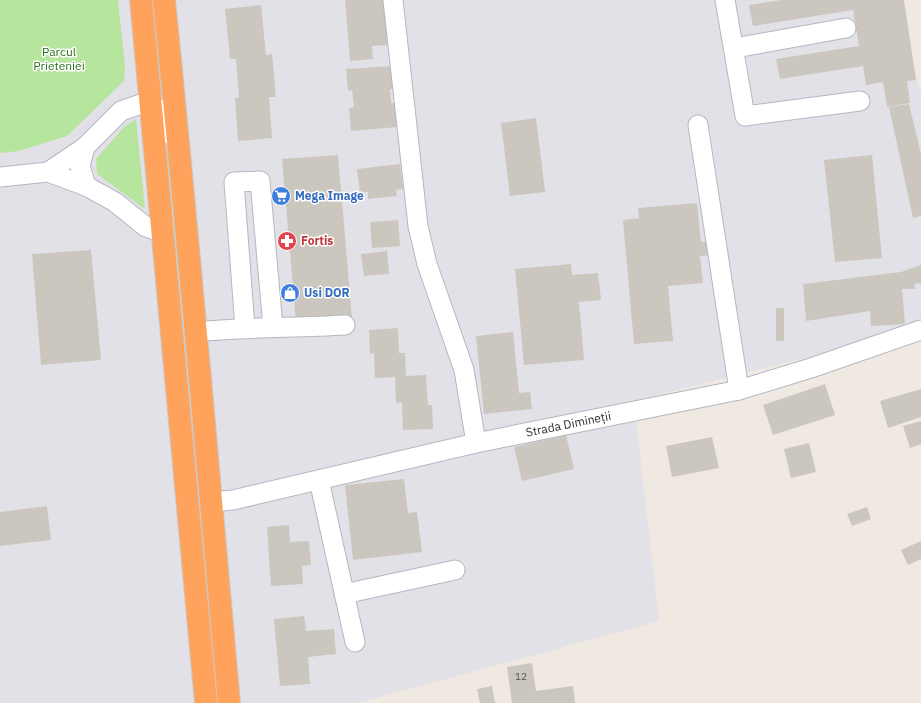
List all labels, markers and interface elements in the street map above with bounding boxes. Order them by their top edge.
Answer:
park label: Parcul Prieteniei [33,44,85,73]
supermarket icon: Mega Image [270,185,292,207]
place label: Mega Image [295,188,364,203]
pharmacy icon: Fortis [276,230,298,252]
place label: Fortis [301,233,333,248]
shop icon: Usi DOR [279,282,301,304]
place label: Usi DOR [304,285,350,300]
street label: Strada Dimineții [524,408,612,440]
house number: 12 [515,670,527,683]

